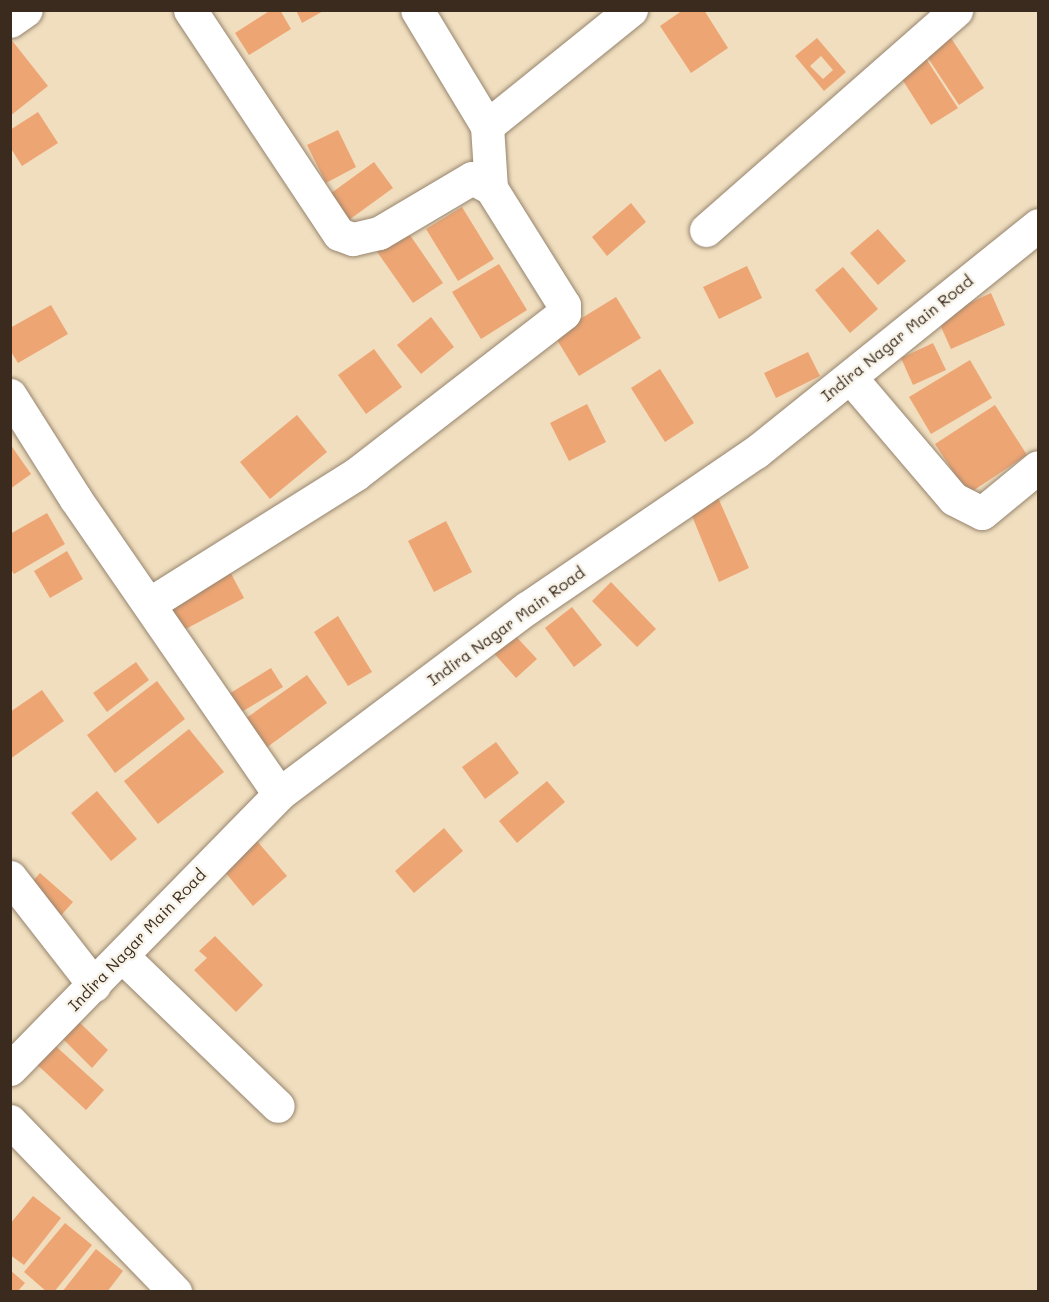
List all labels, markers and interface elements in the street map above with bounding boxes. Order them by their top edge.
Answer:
street label: Indira Nagar Main Road [817,271,977,405]
street label: Indira Nagar Main Road [424,562,588,690]
street label: Indira Nagar Main Road [64,865,210,1015]

